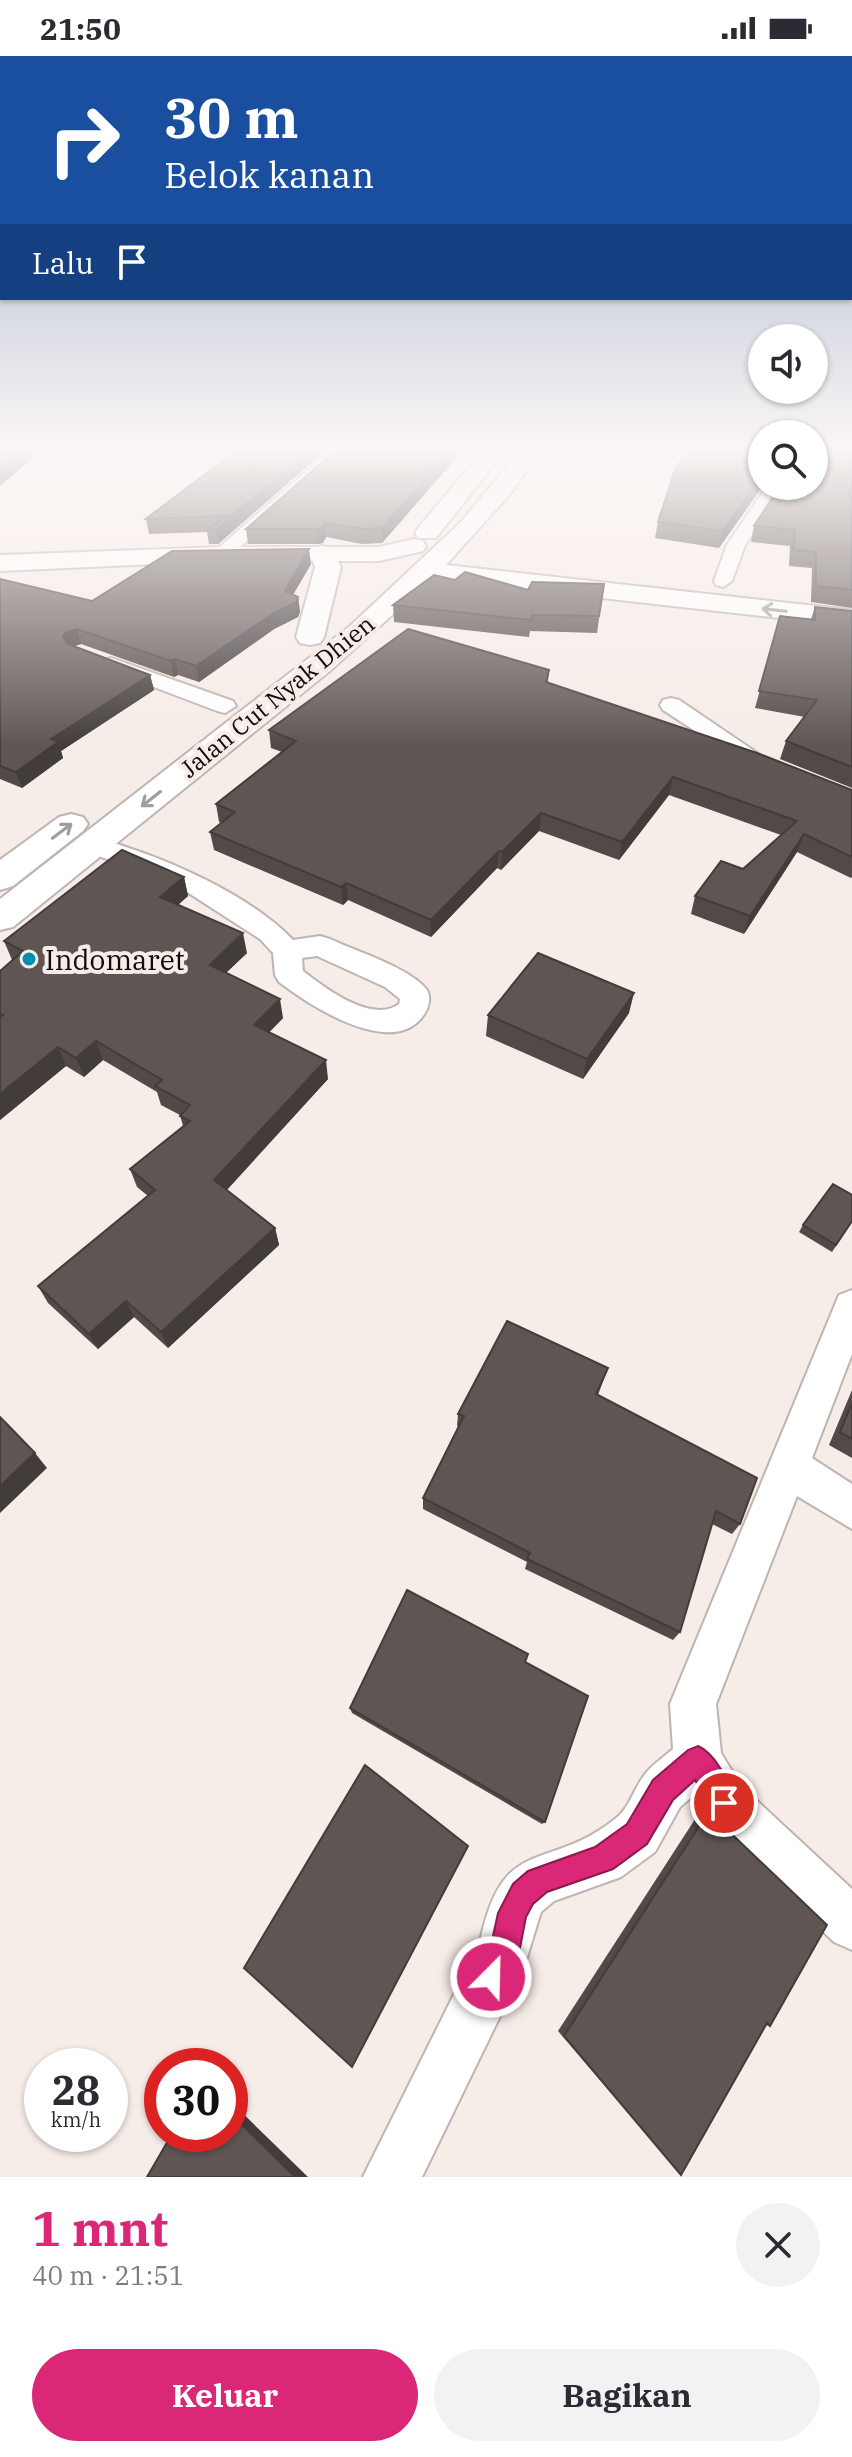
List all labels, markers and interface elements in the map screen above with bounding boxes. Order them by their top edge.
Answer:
text: 21:50 [40,9,121,48]
text: 30 m [164,81,299,153]
icon: right [32,88,136,192]
text: Belok kanan [164,151,374,198]
icon: arrive [110,240,154,284]
text: Lalu [32,243,94,282]
map controls [748,324,828,500]
button: sound [748,324,828,404]
button: search [748,420,828,500]
one-way arrow [761,602,788,617]
street label: Jalan Cut Nyak Dhien [173,608,381,784]
one-way arrow [141,790,162,808]
one-way arrow [51,822,72,839]
place label: Indomaret [45,941,185,978]
marker: Indomaret [20,950,38,968]
pin [690,1769,758,1837]
icon: arrive [702,1781,746,1825]
position arrow [449,1935,533,2019]
speed limit sign: 30 [144,2048,248,2152]
text: 28 [52,2064,100,2116]
text: km/h [51,2106,101,2133]
text: 1 mnt [32,2197,168,2259]
button: close [736,2203,820,2287]
text: 40 m · 21:51 [32,2258,184,2292]
button: Keluar [32,2349,418,2441]
button: Bagikan [434,2349,820,2441]

